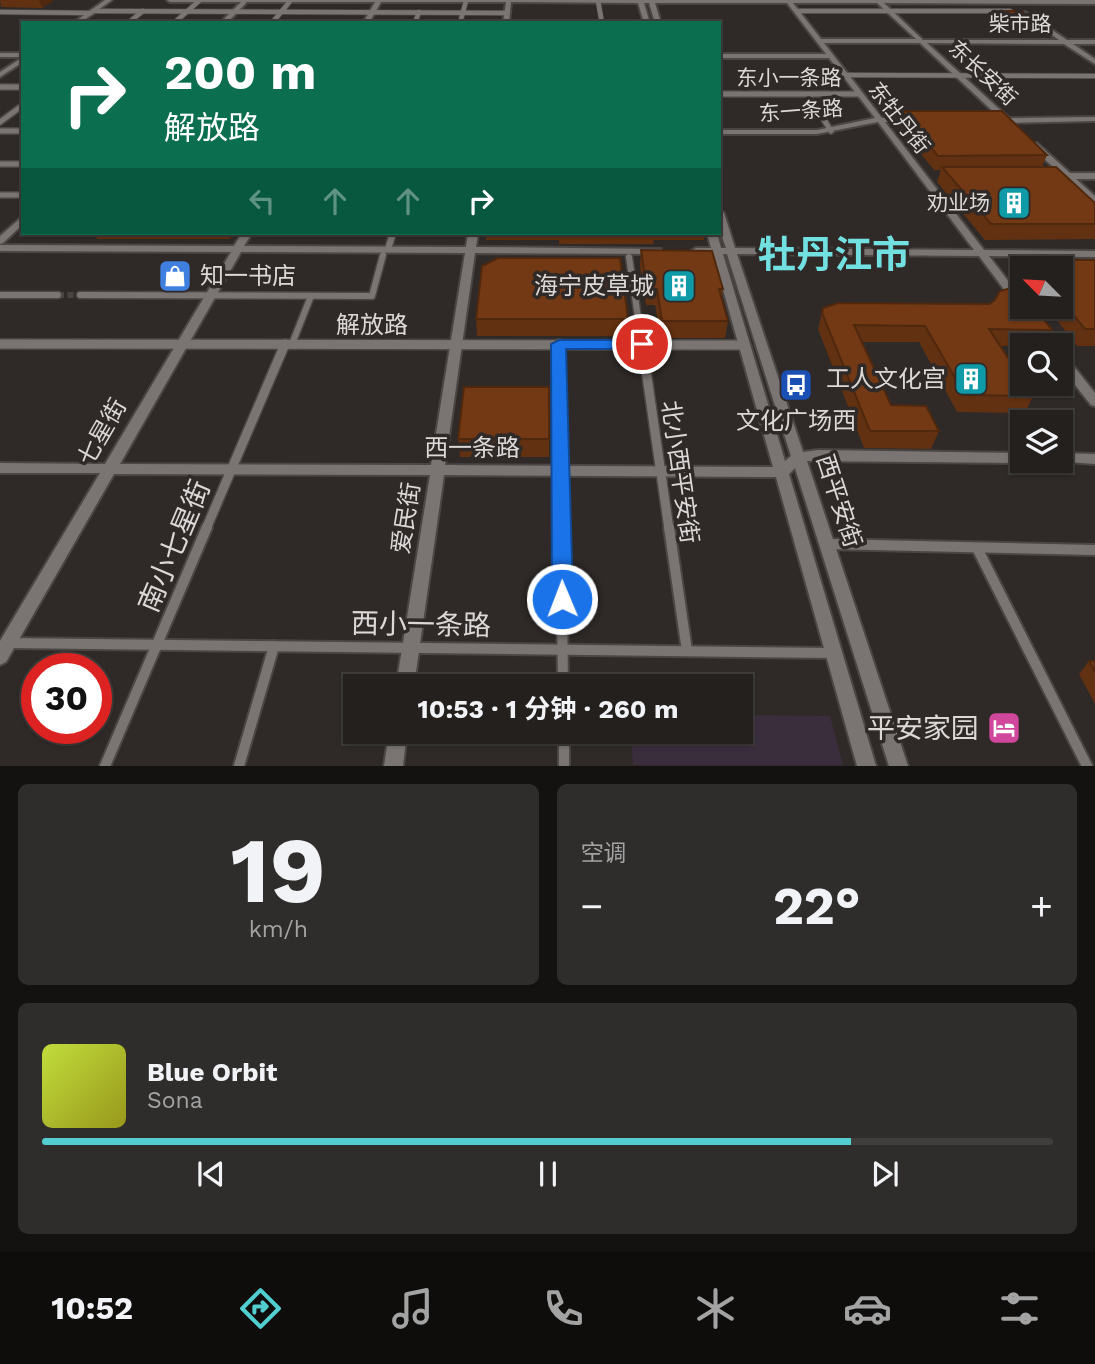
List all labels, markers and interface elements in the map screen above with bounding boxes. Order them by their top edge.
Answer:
street label: 柴市路 [989,11,1052,36]
street label: 东长安街 [944,35,1023,110]
text: 200 m [164,43,316,101]
icon: right [49,49,140,140]
street label: 东小一条路 [737,65,842,90]
street label: 东牡丹街 [864,77,935,158]
street label: 东一条路 [758,95,844,126]
text: 解放路 [164,109,260,147]
icon: left [243,182,281,220]
icon: ahead [316,182,354,220]
icon: ahead [389,182,427,220]
icon: right [462,182,500,220]
building icon: 劝业场 [995,184,1033,222]
place label: 劝业场 [927,190,990,215]
district label: 牡丹江市 [758,233,910,277]
north arrow [1010,256,1073,318]
map controls [1010,256,1073,473]
shop icon: 知一书店 [156,257,194,295]
place label: 知一书店 [200,262,296,290]
building icon: 海宁皮草城 [660,267,698,305]
place label: 海宁皮草城 [534,272,654,300]
street label: 解放路 [336,311,408,339]
pin [612,314,672,374]
icon: arrive [623,325,661,363]
button: search [1010,333,1073,396]
building icon: 工人文化宫 [952,360,990,398]
place label: 工人文化宫 [826,365,946,393]
bus stop icon: 文化广场西 [777,366,815,404]
street label: 七星街 [72,394,132,470]
street label: 北小西平安街 [656,399,704,545]
place label: 文化广场西 [736,407,856,435]
button: layers [1010,410,1073,473]
street label: 西一条路 [424,434,520,462]
street label: 西平安街 [811,451,867,551]
street label: 南小七星街 [132,475,217,617]
street label: 爱民街 [387,480,425,556]
position arrow [525,562,599,636]
street label: 西小一条路 [351,607,491,642]
speed limit sign: 30 [21,653,112,744]
text: 10:53 · 1 分钟 · 260 m [418,694,678,724]
hotel icon: 平安家园 [985,709,1023,747]
place label: 平安家园 [867,712,979,745]
text: 19 [231,817,326,924]
text: 空调 [581,840,627,867]
text: 22° [773,876,861,937]
text: − [581,884,603,928]
text: + [1030,884,1053,928]
text: km/h [249,916,308,943]
text: Blue Orbit [147,1057,277,1087]
text: Sona [147,1087,203,1114]
icon: previous [192,1155,230,1193]
icon: pause [529,1155,567,1193]
icon: next [866,1155,904,1193]
icon: directions [236,1284,285,1333]
icon: music [388,1284,437,1333]
icon: phone [539,1284,588,1333]
icon: climate [691,1284,740,1333]
icon: car [843,1284,892,1333]
icon: filters [995,1284,1044,1333]
text: 10:52 [51,1289,133,1327]

